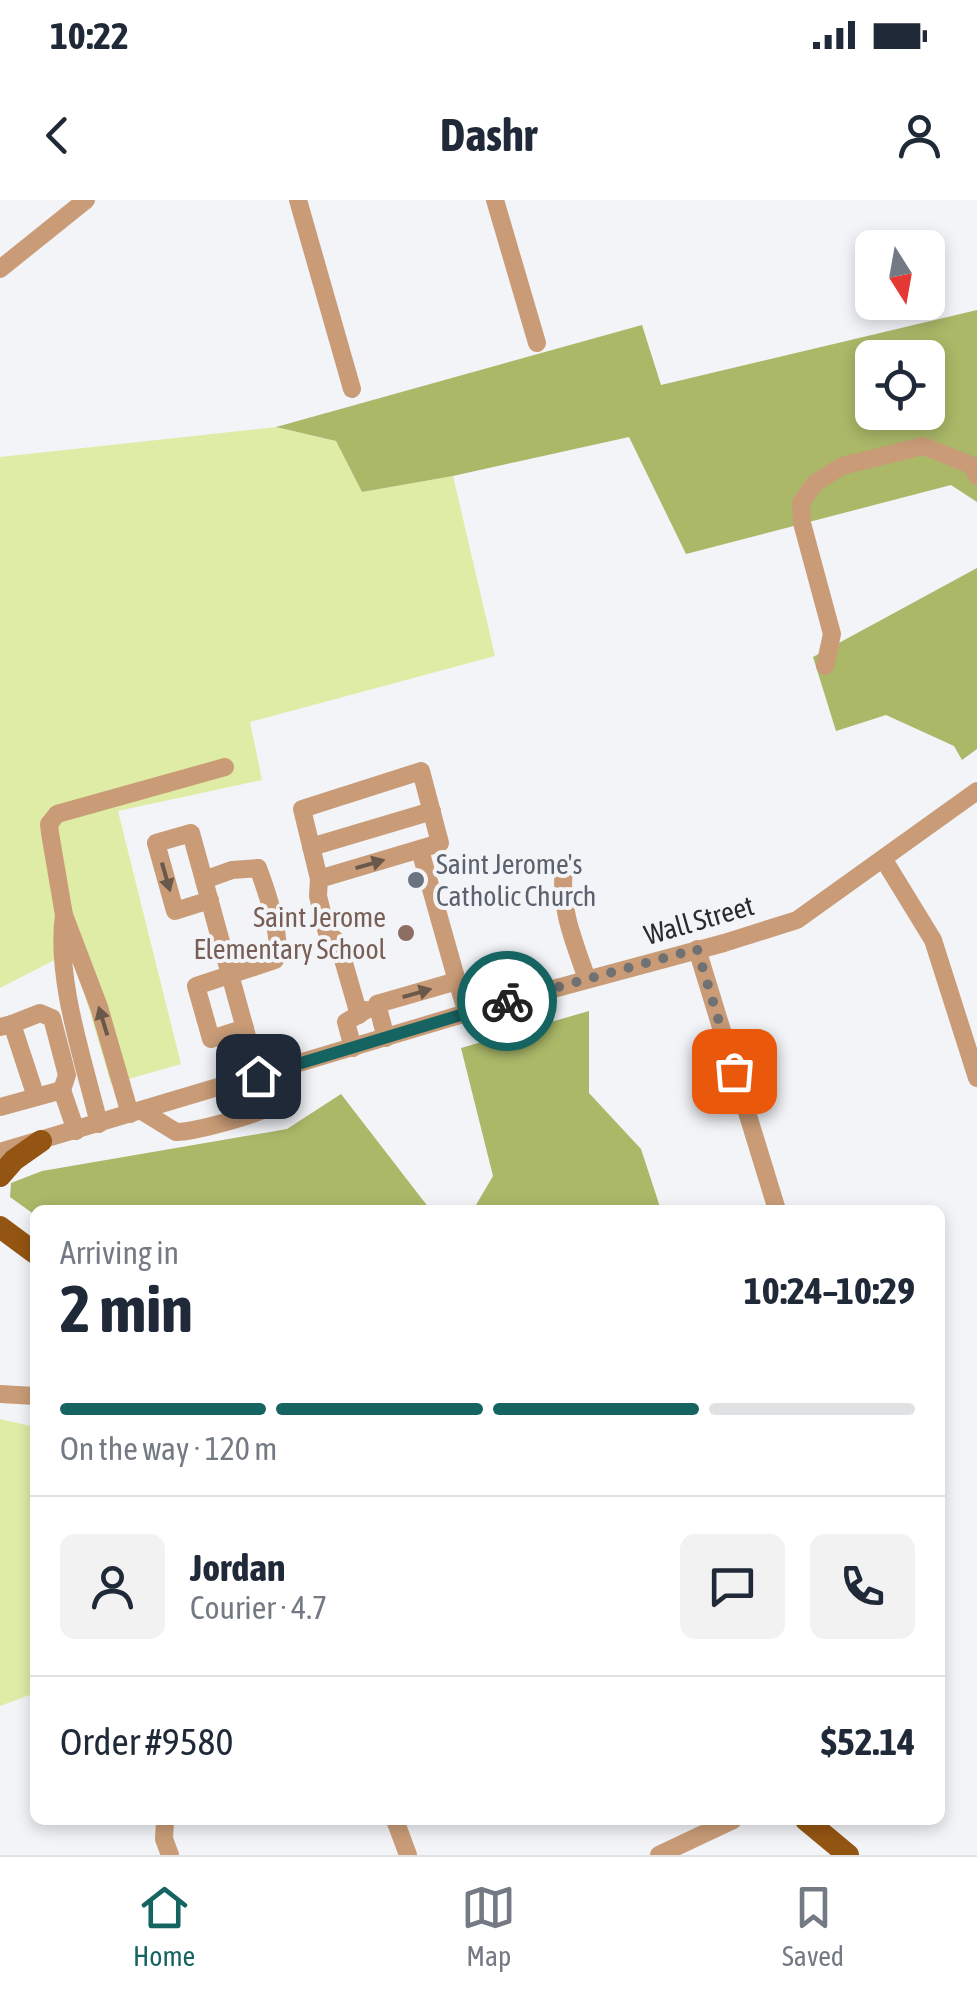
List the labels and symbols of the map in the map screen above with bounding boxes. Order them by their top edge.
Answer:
north arrow [855,230,945,320]
place label: Saint Jerome's Catholic Church [436,848,596,912]
one-way arrow [355,856,385,871]
one-way arrow [158,862,174,893]
marker: Saint Jerome's Catholic Church [405,869,427,891]
street label: Wall Street [640,889,758,951]
place label: Saint Jerome Elementary School [194,901,387,965]
marker: Saint Jerome Elementary School [395,922,417,944]
courier [457,951,557,1051]
one-way arrow [401,984,432,1000]
one-way arrow [95,1005,110,1035]
pin [692,1029,777,1114]
pin [216,1034,301,1119]

